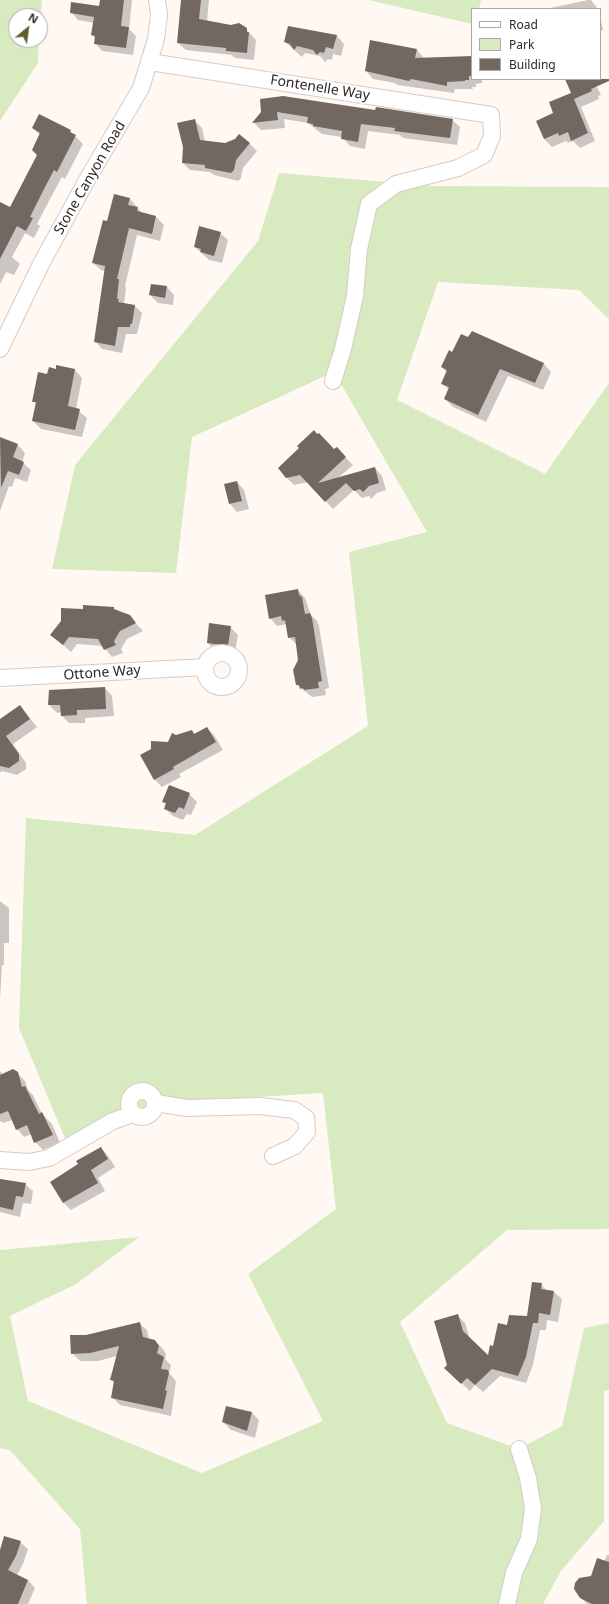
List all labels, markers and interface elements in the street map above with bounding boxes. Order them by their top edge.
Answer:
north arrow [8,8,48,48]
legend [471,8,601,80]
text: N [26,9,41,27]
text: Road [509,16,538,33]
text: Park [509,36,534,53]
text: Building [509,56,556,73]
street label: Fontenelle Way [269,72,371,104]
street label: Stone Canyon Road [51,118,129,238]
street label: Ottone Way [63,662,141,684]

